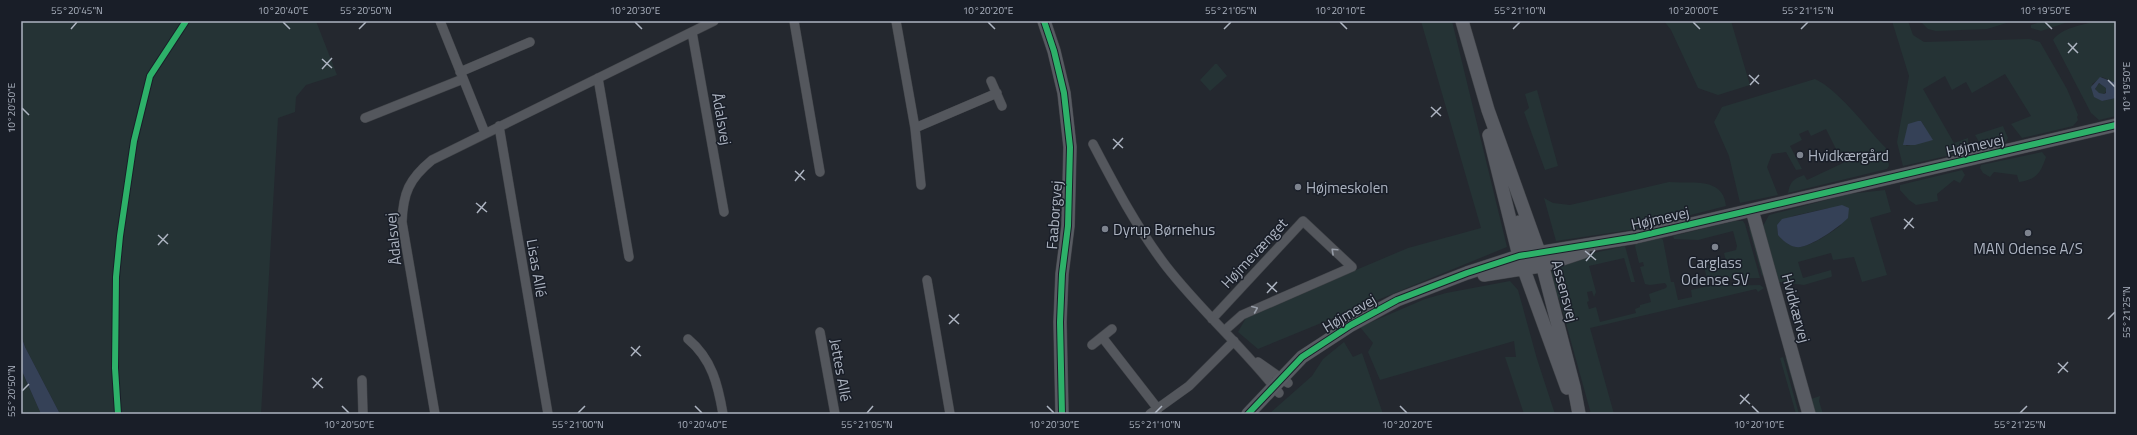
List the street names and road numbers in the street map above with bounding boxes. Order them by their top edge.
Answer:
street label: Ådalsvej [706,91,738,147]
street label: Højmevej [1944,127,2006,163]
street label: Faaborgvej [1040,180,1068,250]
street label: Højmevej [1629,200,1691,236]
street label: Ådalsvej [379,212,407,266]
street label: Højmevænget [1215,212,1293,293]
street label: Lisas Allé [521,237,553,299]
street label: Assensvej [1546,257,1584,325]
street label: Hvidkærvej [1776,271,1816,345]
street label: Højmevej [1318,288,1380,338]
street label: Jettes Allé [824,337,858,403]

